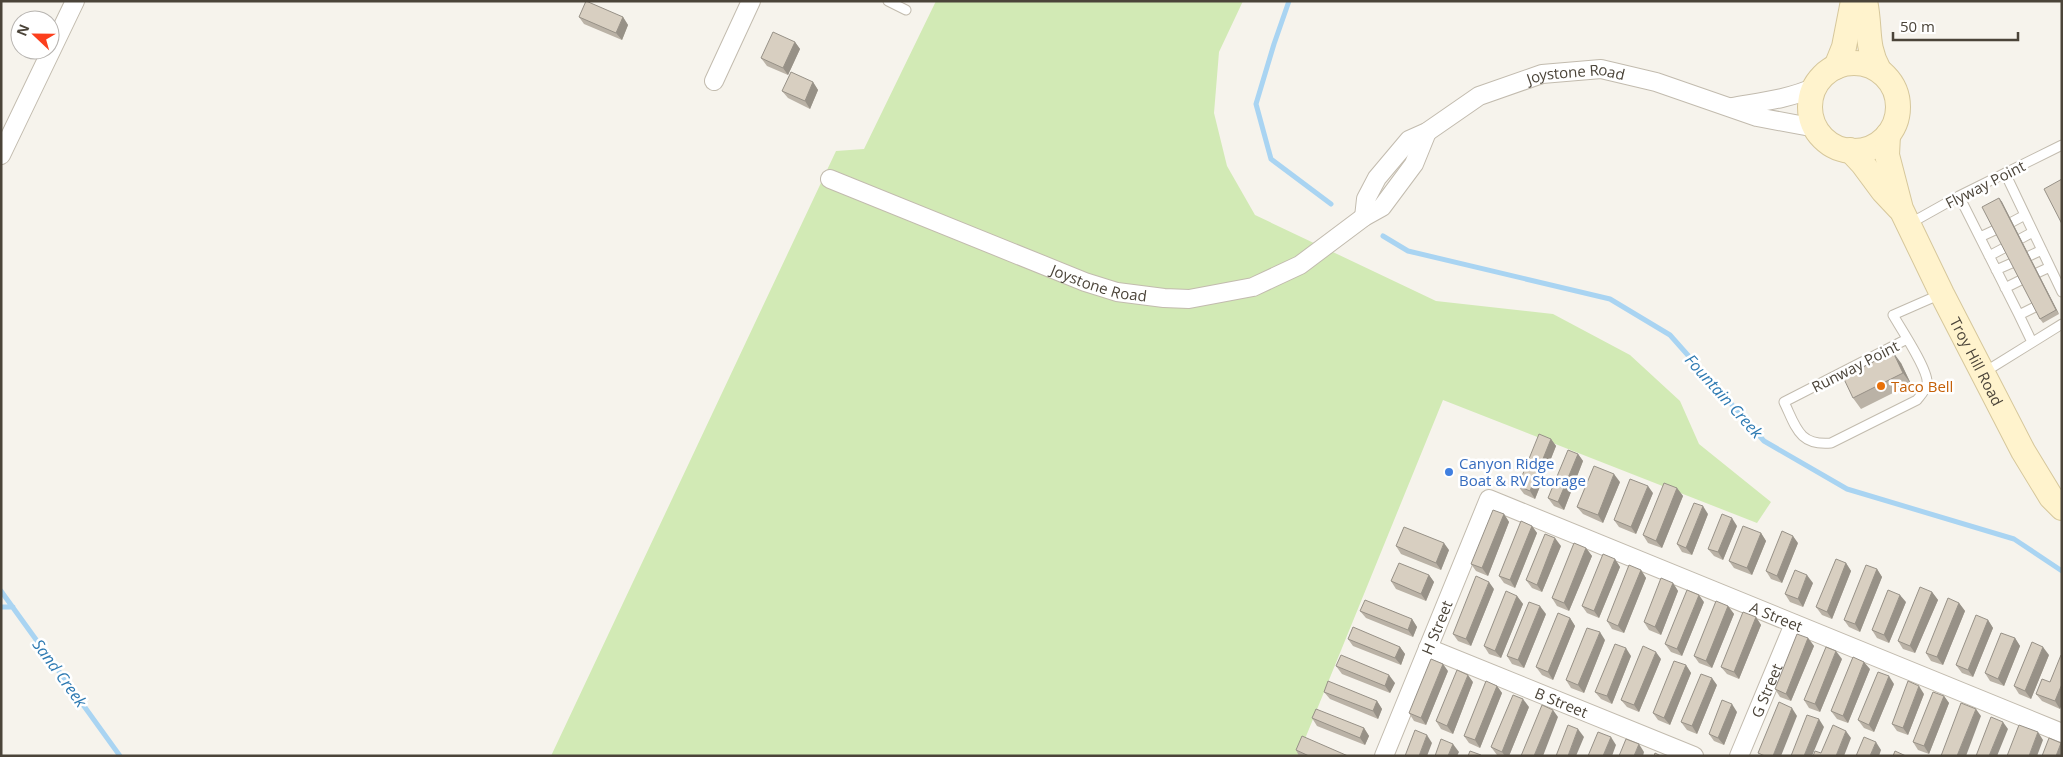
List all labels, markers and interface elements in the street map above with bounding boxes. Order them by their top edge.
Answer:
north arrow [10,10,60,60]
scale bar [1893,10,2018,42]
text: 50 m [1900,16,1935,36]
text: N [12,21,33,39]
street label: Joystone Road [1522,59,1627,89]
street label: Flyway Point [1942,155,2028,213]
street label: Joystone Road [1046,259,1148,306]
street label: Troy Hill Road [1946,314,2008,409]
street label: Runway Point [1808,335,1902,397]
water label: Fountain Creek [1680,349,1769,444]
place label: Taco Bell [1891,376,1953,396]
marker: Taco Bell [1875,380,1887,392]
place label: Canyon Ridge Boat & RV Storage [1459,453,1586,490]
marker: Canyon Ridge Boat & RV Storage [1443,466,1455,478]
street label: H Street [1417,597,1457,657]
street label: A Street [1747,597,1806,636]
water label: Sand Creek [28,634,93,712]
street label: G Street [1746,660,1786,721]
street label: B Street [1532,682,1591,722]

